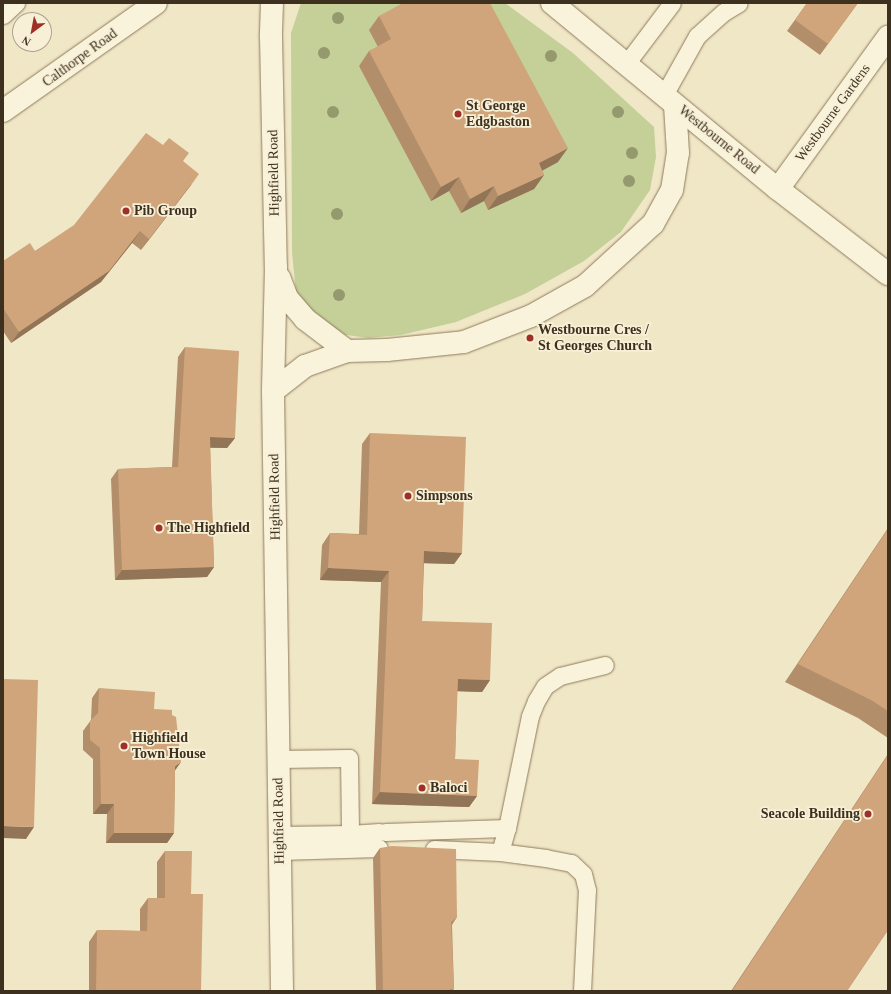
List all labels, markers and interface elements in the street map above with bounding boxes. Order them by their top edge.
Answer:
north arrow [12,12,52,52]
street label: Calthorpe Road [39,25,121,91]
text: N [20,34,33,49]
street label: Westbourne Gardens [792,61,874,165]
place label: St George Edgbaston [466,98,530,130]
street label: Westbourne Road [675,102,763,178]
marker: St George Edgbaston [453,109,463,119]
street label: Highfield Road [265,130,283,216]
place label: Pib Group [134,203,197,219]
marker: Pib Group [121,206,131,216]
place label: Westbourne Cres / St Georges Church [538,322,652,354]
marker: Westbourne Cres / St Georges Church [525,333,535,343]
street label: Highfield Road [266,454,284,540]
place label: Simpsons [416,488,473,504]
marker: Simpsons [403,491,413,501]
place label: The Highfield [167,520,250,536]
marker: The Highfield [154,523,164,533]
place label: Highfield Town House [132,730,206,762]
marker: Highfield Town House [119,741,129,751]
street label: Highfield Road [270,778,288,864]
place label: Baloci [430,780,467,796]
marker: Baloci [417,783,427,793]
place label: Seacole Building [761,806,860,822]
marker: Seacole Building [863,809,873,819]

